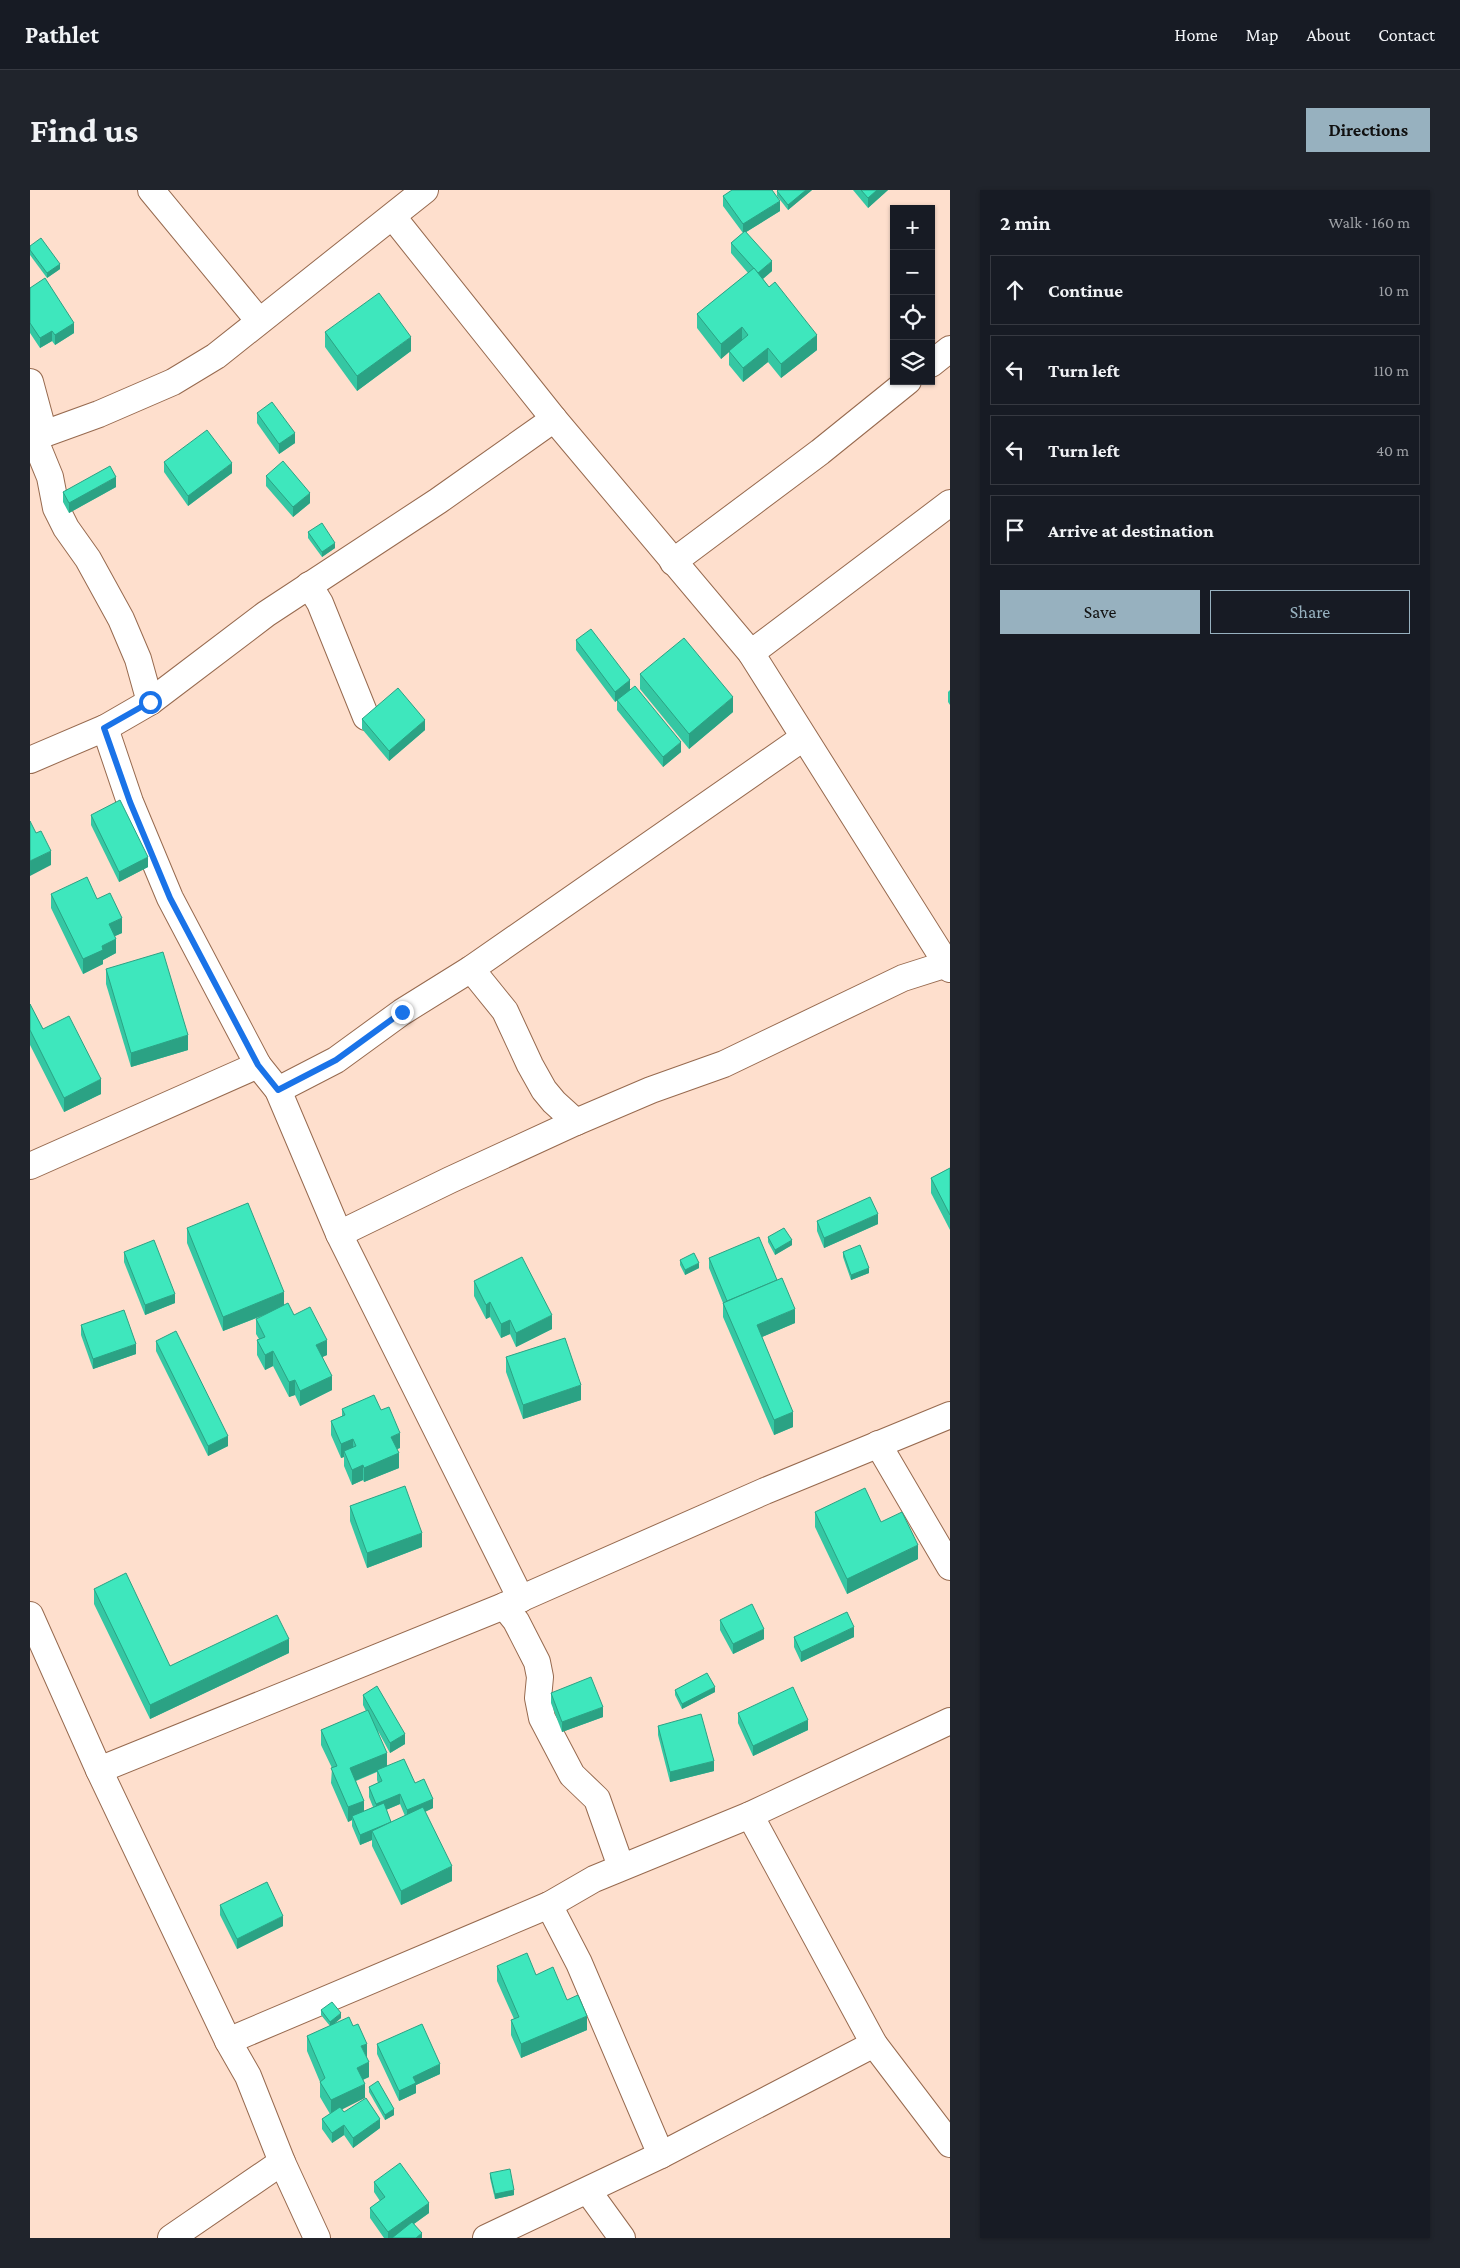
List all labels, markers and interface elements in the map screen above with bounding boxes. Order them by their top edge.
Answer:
text: Pathlet [25,21,99,48]
text: Home [1175,25,1218,45]
text: Map [1246,25,1278,45]
text: About [1306,25,1350,45]
text: Contact [1378,25,1435,45]
button: Directions [1306,108,1430,152]
text: Find us [30,111,138,150]
map controls [890,205,935,385]
button: + [890,205,935,250]
text: 2 min [1000,211,1051,235]
text: Walk · 160 m [1329,214,1410,231]
button: − [890,250,935,295]
icon: ahead [1001,276,1029,304]
text: Continue [1048,280,1123,301]
text: 10 m [1379,282,1409,299]
button: locate [890,295,935,340]
button: layers [890,340,935,385]
icon: left [1001,356,1029,384]
text: Turn left [1048,360,1120,381]
text: 110 m [1373,362,1409,379]
icon: left [1001,436,1029,464]
text: Turn left [1048,440,1120,461]
text: 40 m [1376,442,1409,459]
icon: arrive [1001,516,1029,544]
text: Arrive at destination [1048,520,1214,541]
button: Save [1000,590,1200,634]
button: Share [1210,590,1410,634]
route start [139,691,162,714]
route end [391,1001,414,1024]

